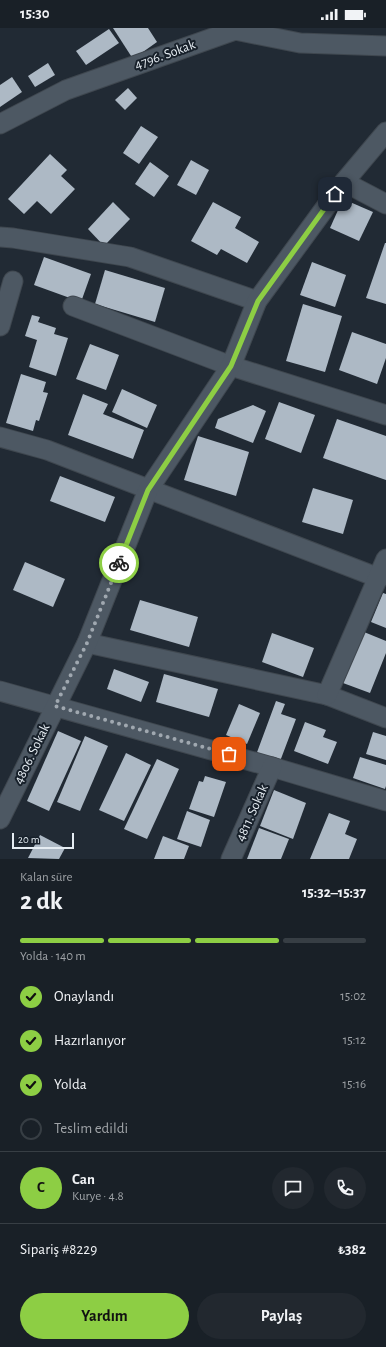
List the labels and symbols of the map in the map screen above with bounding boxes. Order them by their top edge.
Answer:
street label: 4796. Sokak [133,37,198,72]
pin [318,177,352,211]
courier [99,543,139,583]
street label: 4806. Sokak [11,721,53,786]
pin [212,737,246,771]
street label: 4811. Sokak [233,782,271,844]
scale bar [12,831,74,850]

